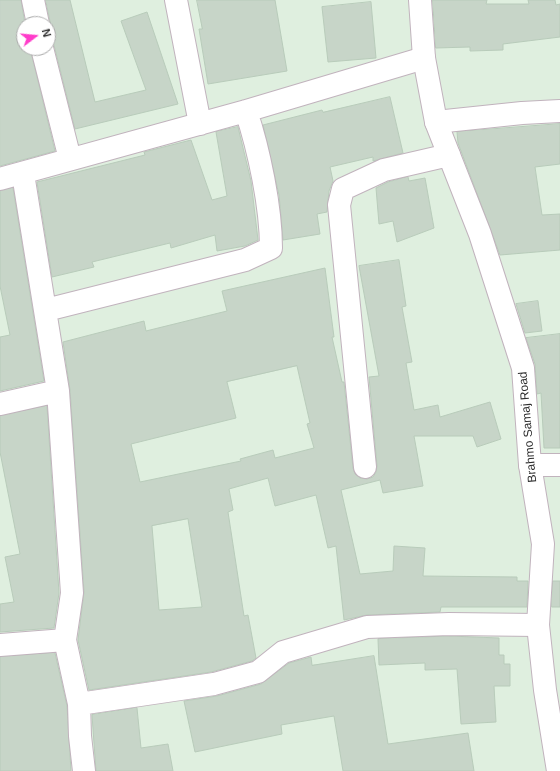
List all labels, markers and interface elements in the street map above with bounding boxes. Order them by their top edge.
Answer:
north arrow [16,16,56,56]
text: N [40,27,53,38]
street label: Brahmo Samaj Road [516,371,540,483]

